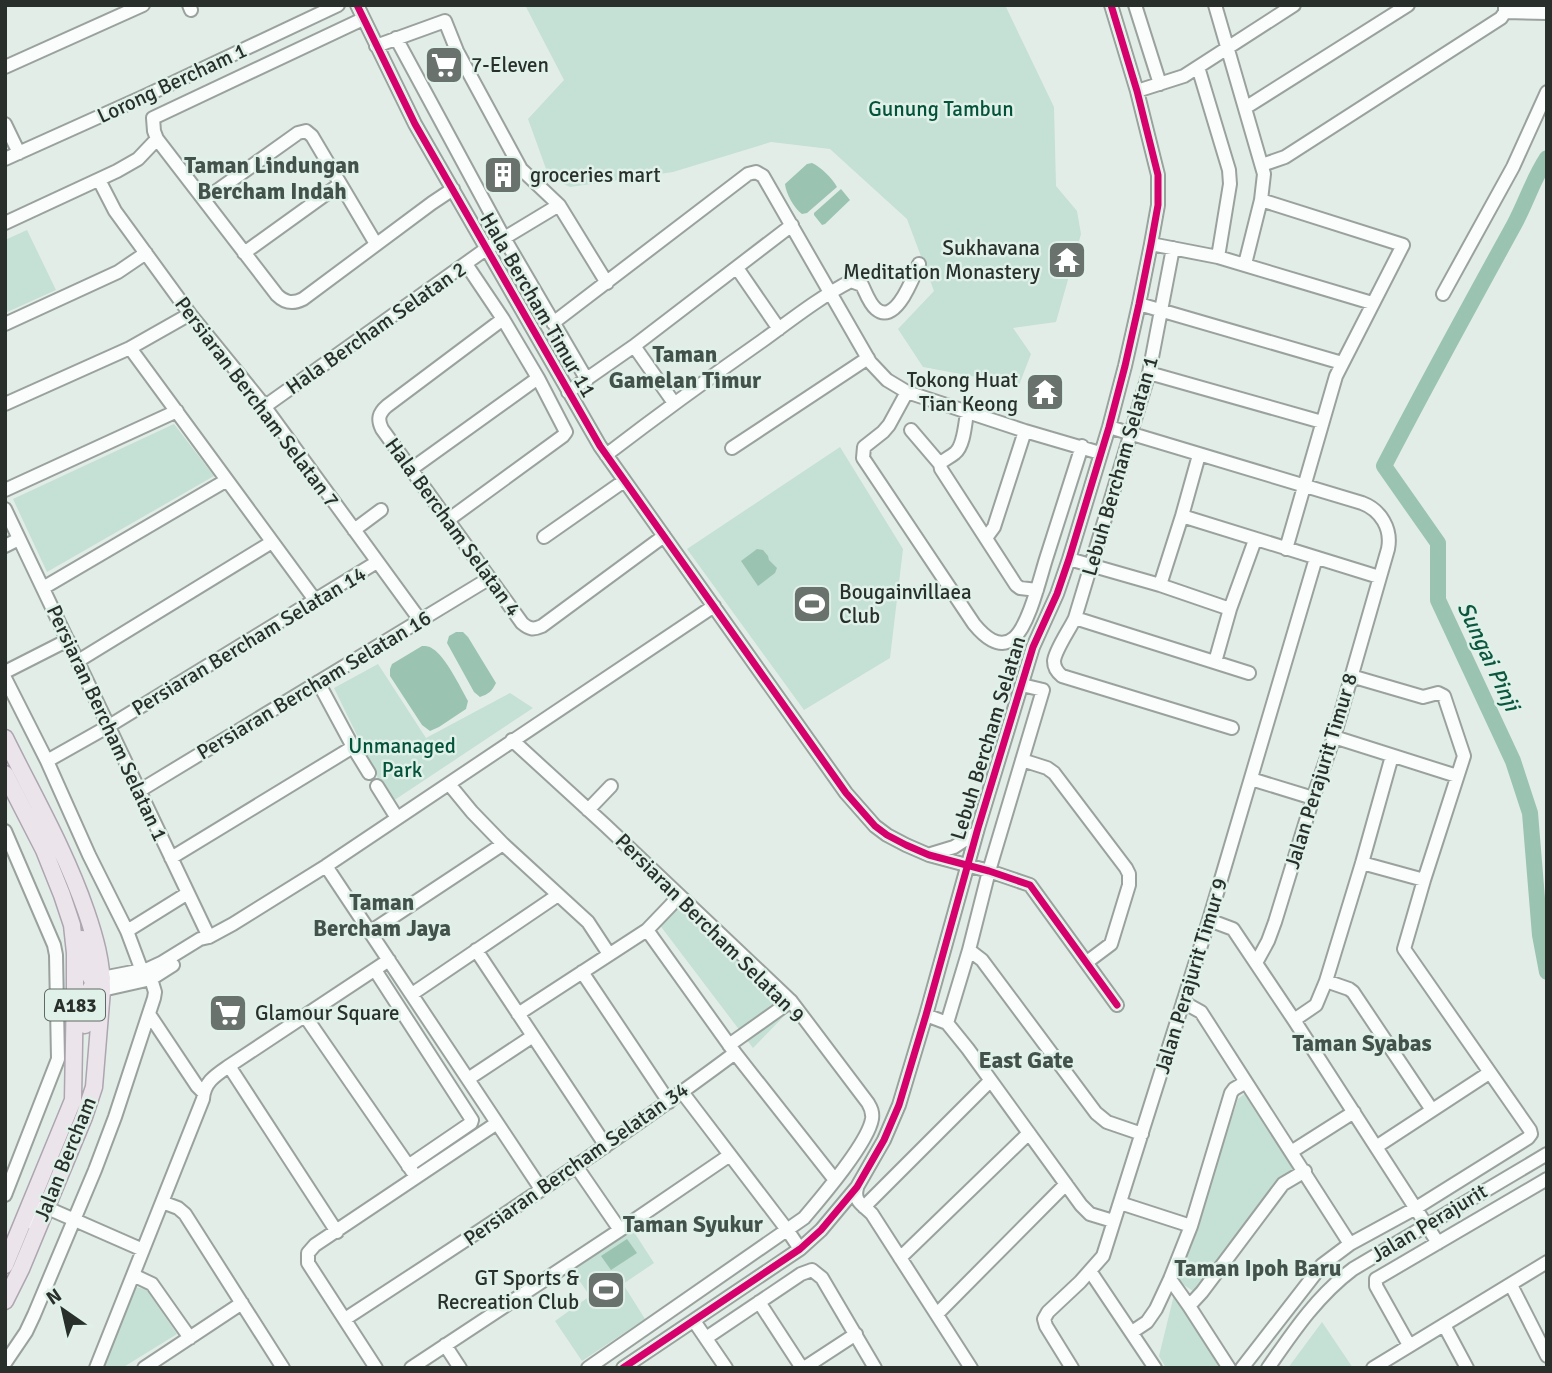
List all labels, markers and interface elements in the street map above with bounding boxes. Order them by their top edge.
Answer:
street label: Lorong Bercham 1 [93,37,251,129]
supermarket icon: 7-Eleven [423,44,465,86]
place label: 7-Eleven [471,52,549,78]
park label: Gunung Tambun [868,96,1014,122]
district label: Taman Lindungan Bercham Indah [184,151,360,206]
building icon: groceries mart [482,154,524,196]
place label: groceries mart [530,162,661,188]
street label: Hala Bercham Timur 11 [474,208,602,402]
place label: Sukhavana Meditation Monastery [843,235,1040,285]
temple icon: Sukhavana Meditation Monastery [1046,239,1088,281]
street label: Hala Bercham Selatan 2 [281,256,471,400]
street label: Persiaran Bercham Selatan 7 [169,291,345,513]
district label: Taman Gamelan Timur [609,340,762,395]
street label: Lebuh Bercham Selatan 1 [1076,353,1164,579]
place label: Tokong Huat Tian Keong [907,367,1018,417]
temple icon: Tokong Huat Tian Keong [1024,371,1066,413]
street label: Hala Bercham Selatan 4 [379,433,527,621]
street label: Persiaran Bercham Selatan 14 [127,561,371,721]
place label: Bougainvillaea Club [839,579,972,629]
sports icon: Bougainvillaea Club [791,583,833,625]
water label: Sungai Pinji [1451,597,1528,718]
street label: Persiaran Bercham Selatan 1 [41,601,173,845]
street label: Persiaran Bercham Selatan 16 [192,605,436,765]
street label: Lebuh Bercham Selatan [945,633,1031,843]
street label: Jalan Perajurit Timur 8 [1279,670,1363,872]
park label: Unmanaged Park [348,733,456,783]
street label: Persiaran Bercham Selatan 9 [610,828,810,1028]
street label: Jalan Perajurit Timur 9 [1149,875,1233,1077]
district label: Taman Bercham Jaya [313,888,451,943]
road number: A183 [45,990,105,1021]
supermarket icon: Glamour Square [207,992,249,1034]
place label: Glamour Square [255,1000,400,1026]
district label: Taman Syabas [1292,1029,1432,1058]
district label: East Gate [978,1046,1074,1075]
street label: Persiaran Bercham Selatan 34 [458,1076,694,1252]
street label: Jalan Bercham [28,1093,102,1225]
street label: Jalan Perajurit [1366,1178,1492,1268]
district label: Taman Syukur [623,1210,764,1239]
district label: Taman Ipoh Baru [1175,1254,1341,1283]
place label: GT Sports & Recreation Club [437,1265,579,1315]
sports icon: GT Sports & Recreation Club [585,1269,627,1311]
north arrow [28,1275,98,1345]
text: N [42,1283,66,1310]

